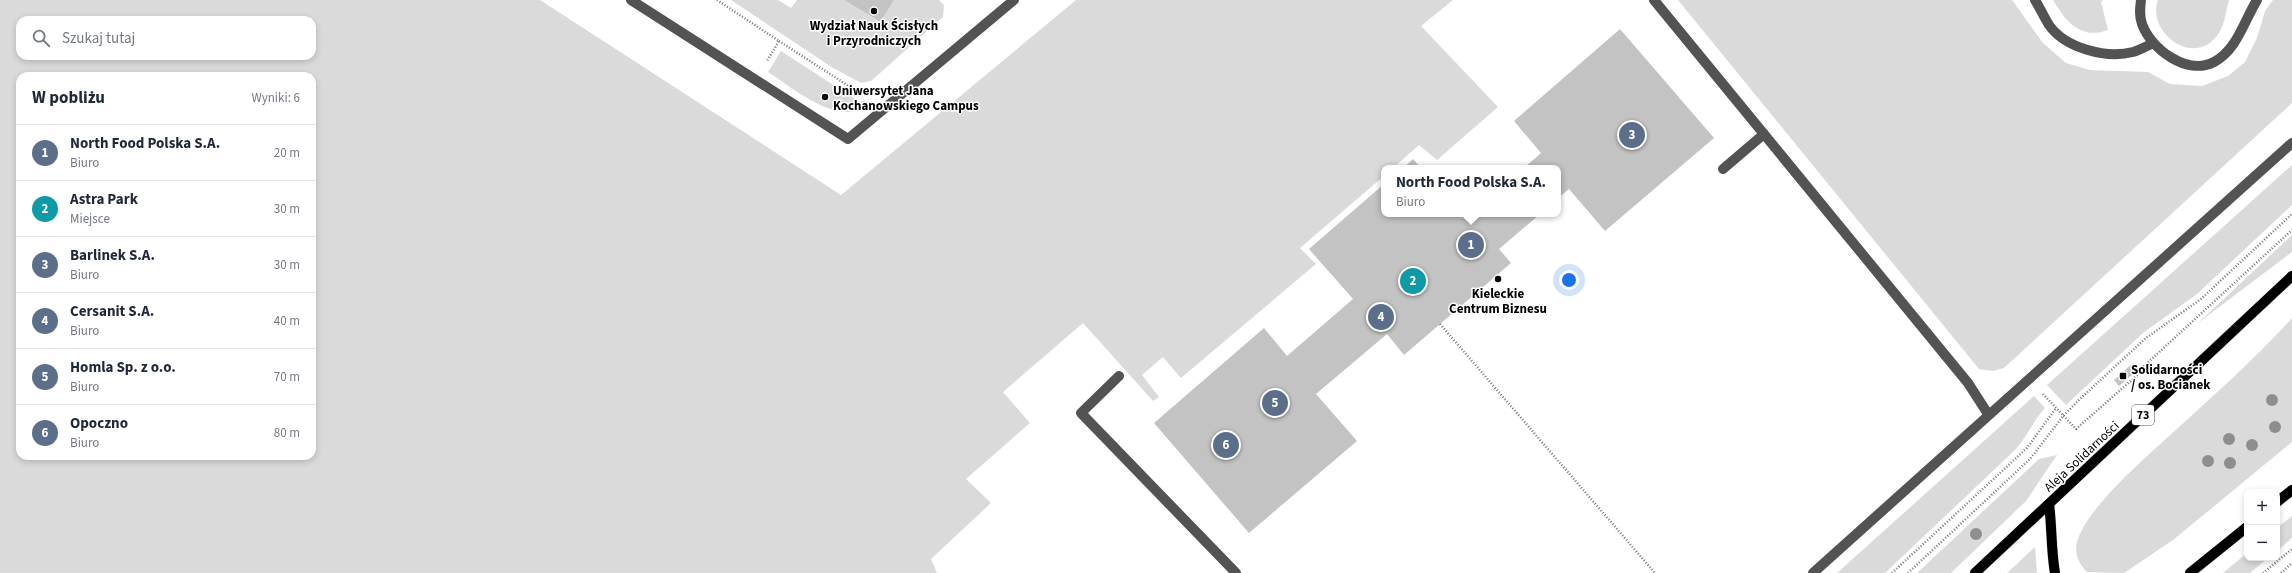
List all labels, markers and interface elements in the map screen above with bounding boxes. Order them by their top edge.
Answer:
marker: Wydział Nauk Ścisłych i Przyrodniczych [869,6,879,16]
search box [16,16,316,60]
place label: Wydział Nauk Ścisłych i Przyrodniczych [810,17,938,50]
icon: search [30,27,52,49]
text: Szukaj tutaj [62,28,135,49]
place label: Uniwersytet Jana Kochanowskiego Campus [833,82,979,115]
text: W pobliżu [32,86,105,110]
text: Wyniki: 6 [251,89,300,107]
marker: Uniwersytet Jana Kochanowskiego Campus [820,92,830,102]
pin: 3 [1619,120,1645,150]
text: North Food Polska S.A. [70,133,220,154]
text: 1 [42,144,48,162]
text: 20 m [274,144,300,162]
text: Biuro [70,154,99,172]
popup [1381,165,1561,217]
text: North Food Polska S.A. [1396,172,1546,193]
text: Astra Park [70,189,138,210]
text: Biuro [1396,193,1425,211]
text: 2 [42,200,48,218]
text: 30 m [274,200,300,218]
text: Miejsce [70,210,110,228]
pin: 1 [1458,230,1484,260]
text: Barlinek S.A. [70,245,155,266]
text: 3 [42,256,48,274]
text: 30 m [274,256,300,274]
text: Biuro [70,266,99,284]
pin: 2 [1400,266,1426,296]
your location [1559,270,1579,290]
marker: Kieleckie Centrum Biznesu [1493,274,1503,284]
place label: Kieleckie Centrum Biznesu [1449,285,1547,318]
text: Cersanit S.A. [70,301,154,322]
pin: 4 [1368,302,1394,332]
text: 4 [42,312,48,330]
text: 40 m [274,312,300,330]
text: Biuro [70,322,99,340]
text: Homla Sp. z o.o. [70,357,176,378]
place label: Solidarności / os. Bocianek [2131,361,2211,394]
text: 5 [42,368,48,386]
text: 70 m [274,368,300,386]
marker: Solidarności / os. Bocianek [2118,371,2128,381]
text: Biuro [70,378,99,396]
pin: 5 [1262,388,1288,418]
road number: 73 [2132,405,2154,425]
text: Opoczno [70,413,128,434]
street label: Aleja Solidarności [2040,417,2123,496]
text: 6 [42,424,48,442]
text: 80 m [274,424,300,442]
pin: 6 [1213,430,1239,460]
text: Biuro [70,434,99,452]
map controls [2244,489,2280,561]
button: + [2244,489,2280,525]
button: − [2244,525,2280,561]

